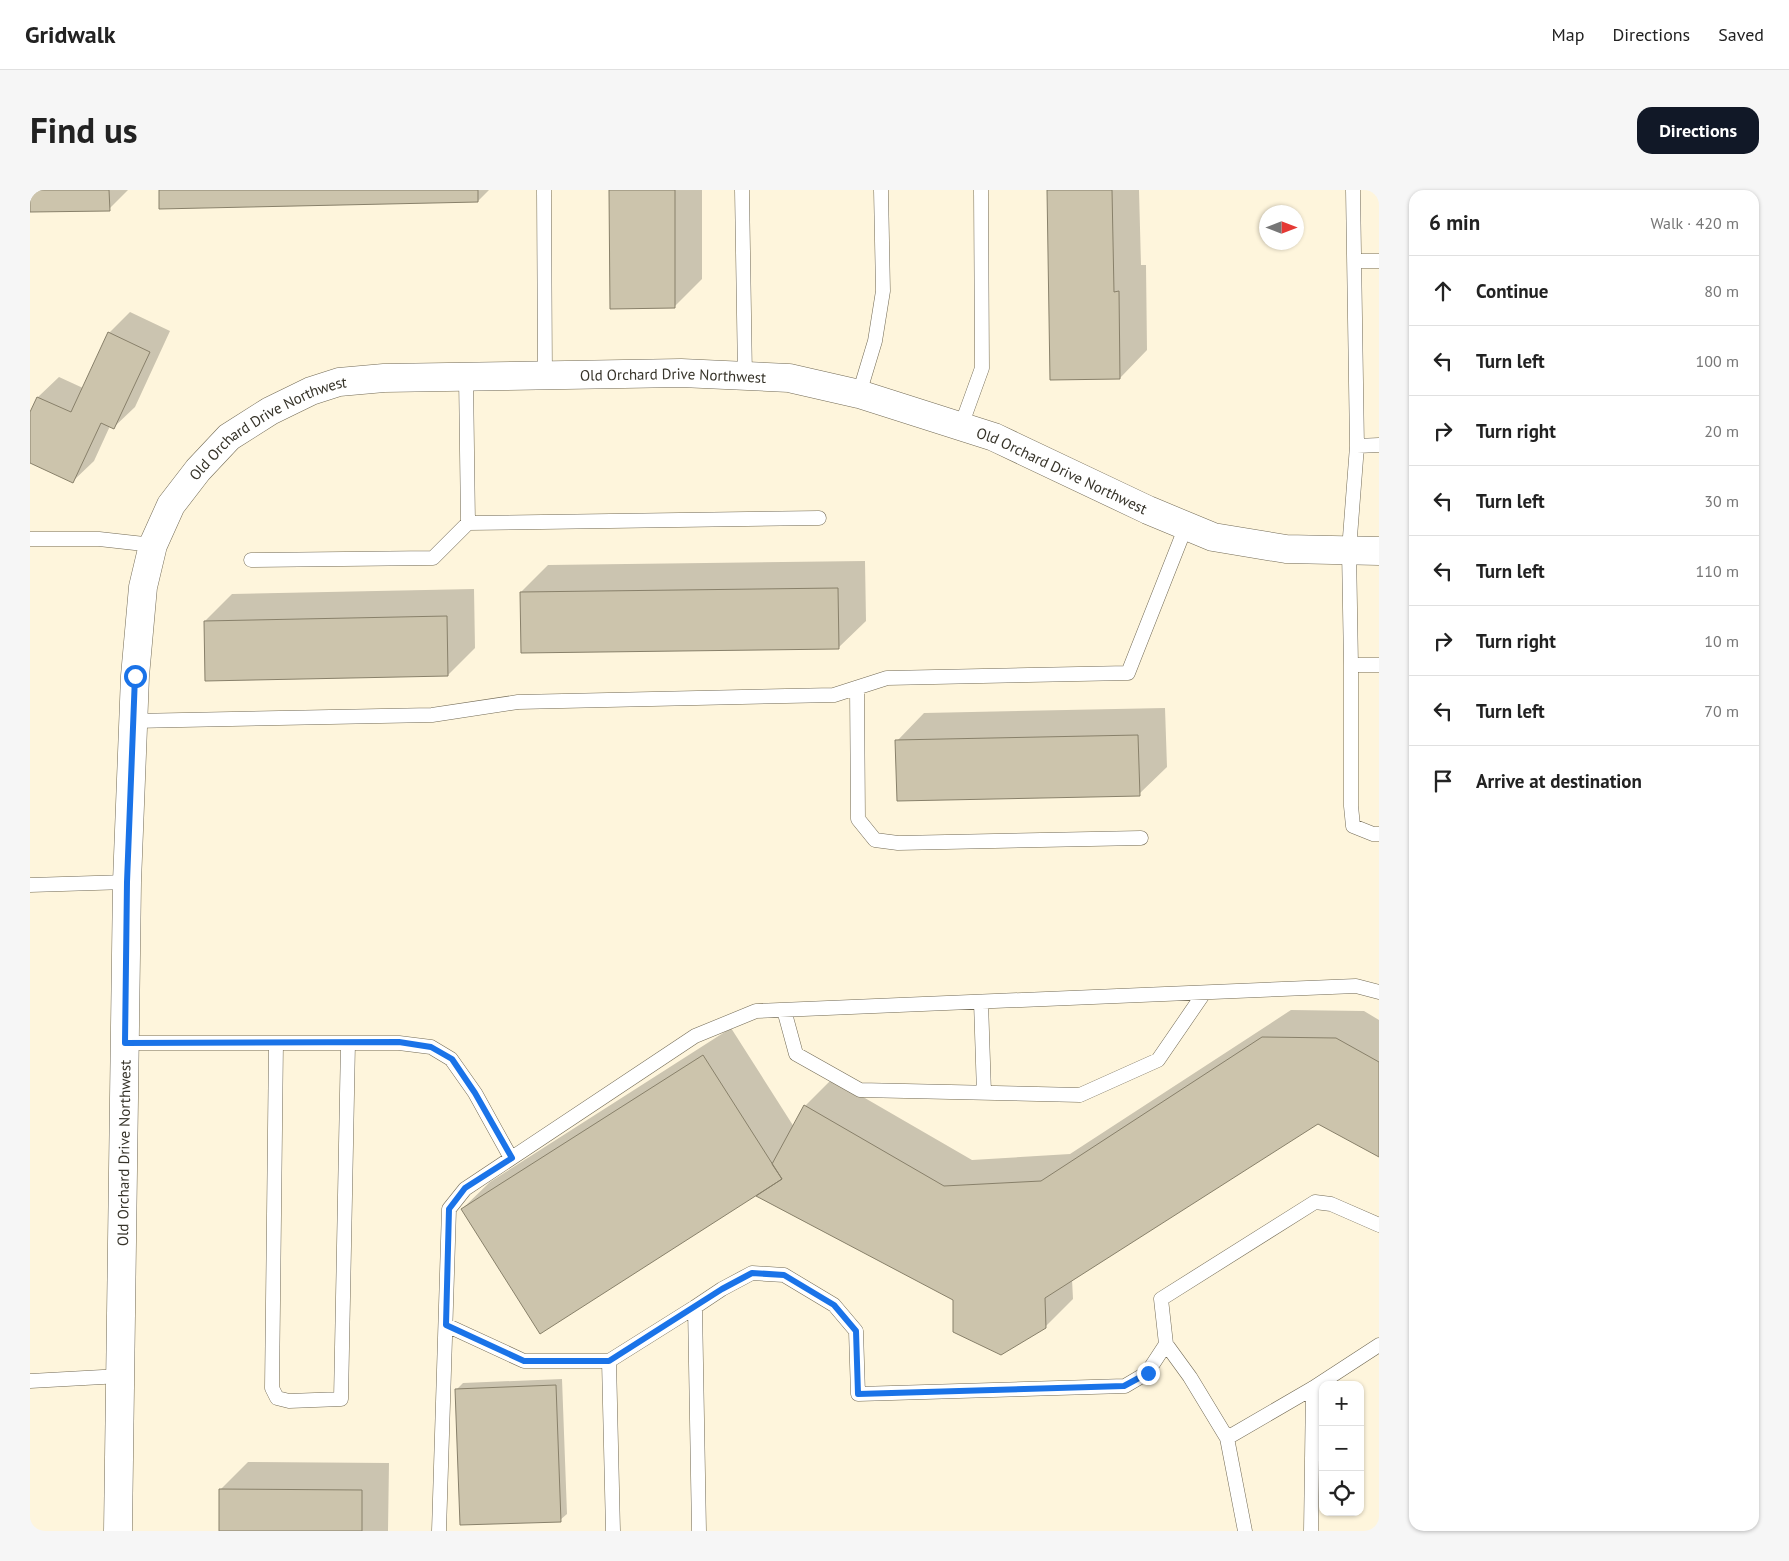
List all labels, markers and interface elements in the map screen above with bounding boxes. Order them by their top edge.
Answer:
text: Gridwalk [25,19,115,50]
text: Map [1552,23,1584,46]
text: Directions [1612,23,1690,46]
text: Saved [1718,23,1764,46]
text: Find us [30,107,138,153]
button: Directions [1637,107,1759,154]
north arrow [1259,205,1304,250]
text: 6 min [1429,209,1480,236]
text: Walk · 420 m [1650,213,1739,233]
icon: ahead [1429,277,1457,305]
text: Continue [1476,279,1548,303]
text: 80 m [1704,281,1739,301]
icon: left [1429,347,1457,375]
text: Turn left [1476,349,1545,373]
text: 100 m [1696,351,1739,371]
street label: Old Orchard Drive Northwest [580,363,767,386]
street label: Old Orchard Drive Northwest [184,372,347,484]
icon: right [1429,417,1457,445]
text: Turn right [1476,419,1556,443]
text: 20 m [1704,421,1739,441]
street label: Old Orchard Drive Northwest [974,423,1151,518]
icon: left [1429,487,1457,515]
text: Turn left [1476,489,1545,513]
text: 30 m [1704,491,1739,511]
icon: left [1429,557,1457,585]
text: Turn left [1476,559,1545,583]
text: 110 m [1696,561,1739,581]
icon: right [1429,627,1457,655]
text: Turn right [1476,629,1556,653]
text: 10 m [1704,631,1739,651]
route start [124,665,147,688]
icon: left [1429,697,1457,725]
text: Turn left [1476,699,1545,723]
text: 70 m [1704,701,1739,721]
icon: arrive [1429,767,1457,795]
text: Arrive at destination [1476,769,1642,793]
street label: Old Orchard Drive Northwest [112,1060,134,1246]
route end [1137,1362,1160,1385]
map controls [1319,1381,1364,1516]
button: + [1319,1381,1364,1426]
button: − [1319,1426,1364,1471]
button: locate [1319,1471,1364,1516]

